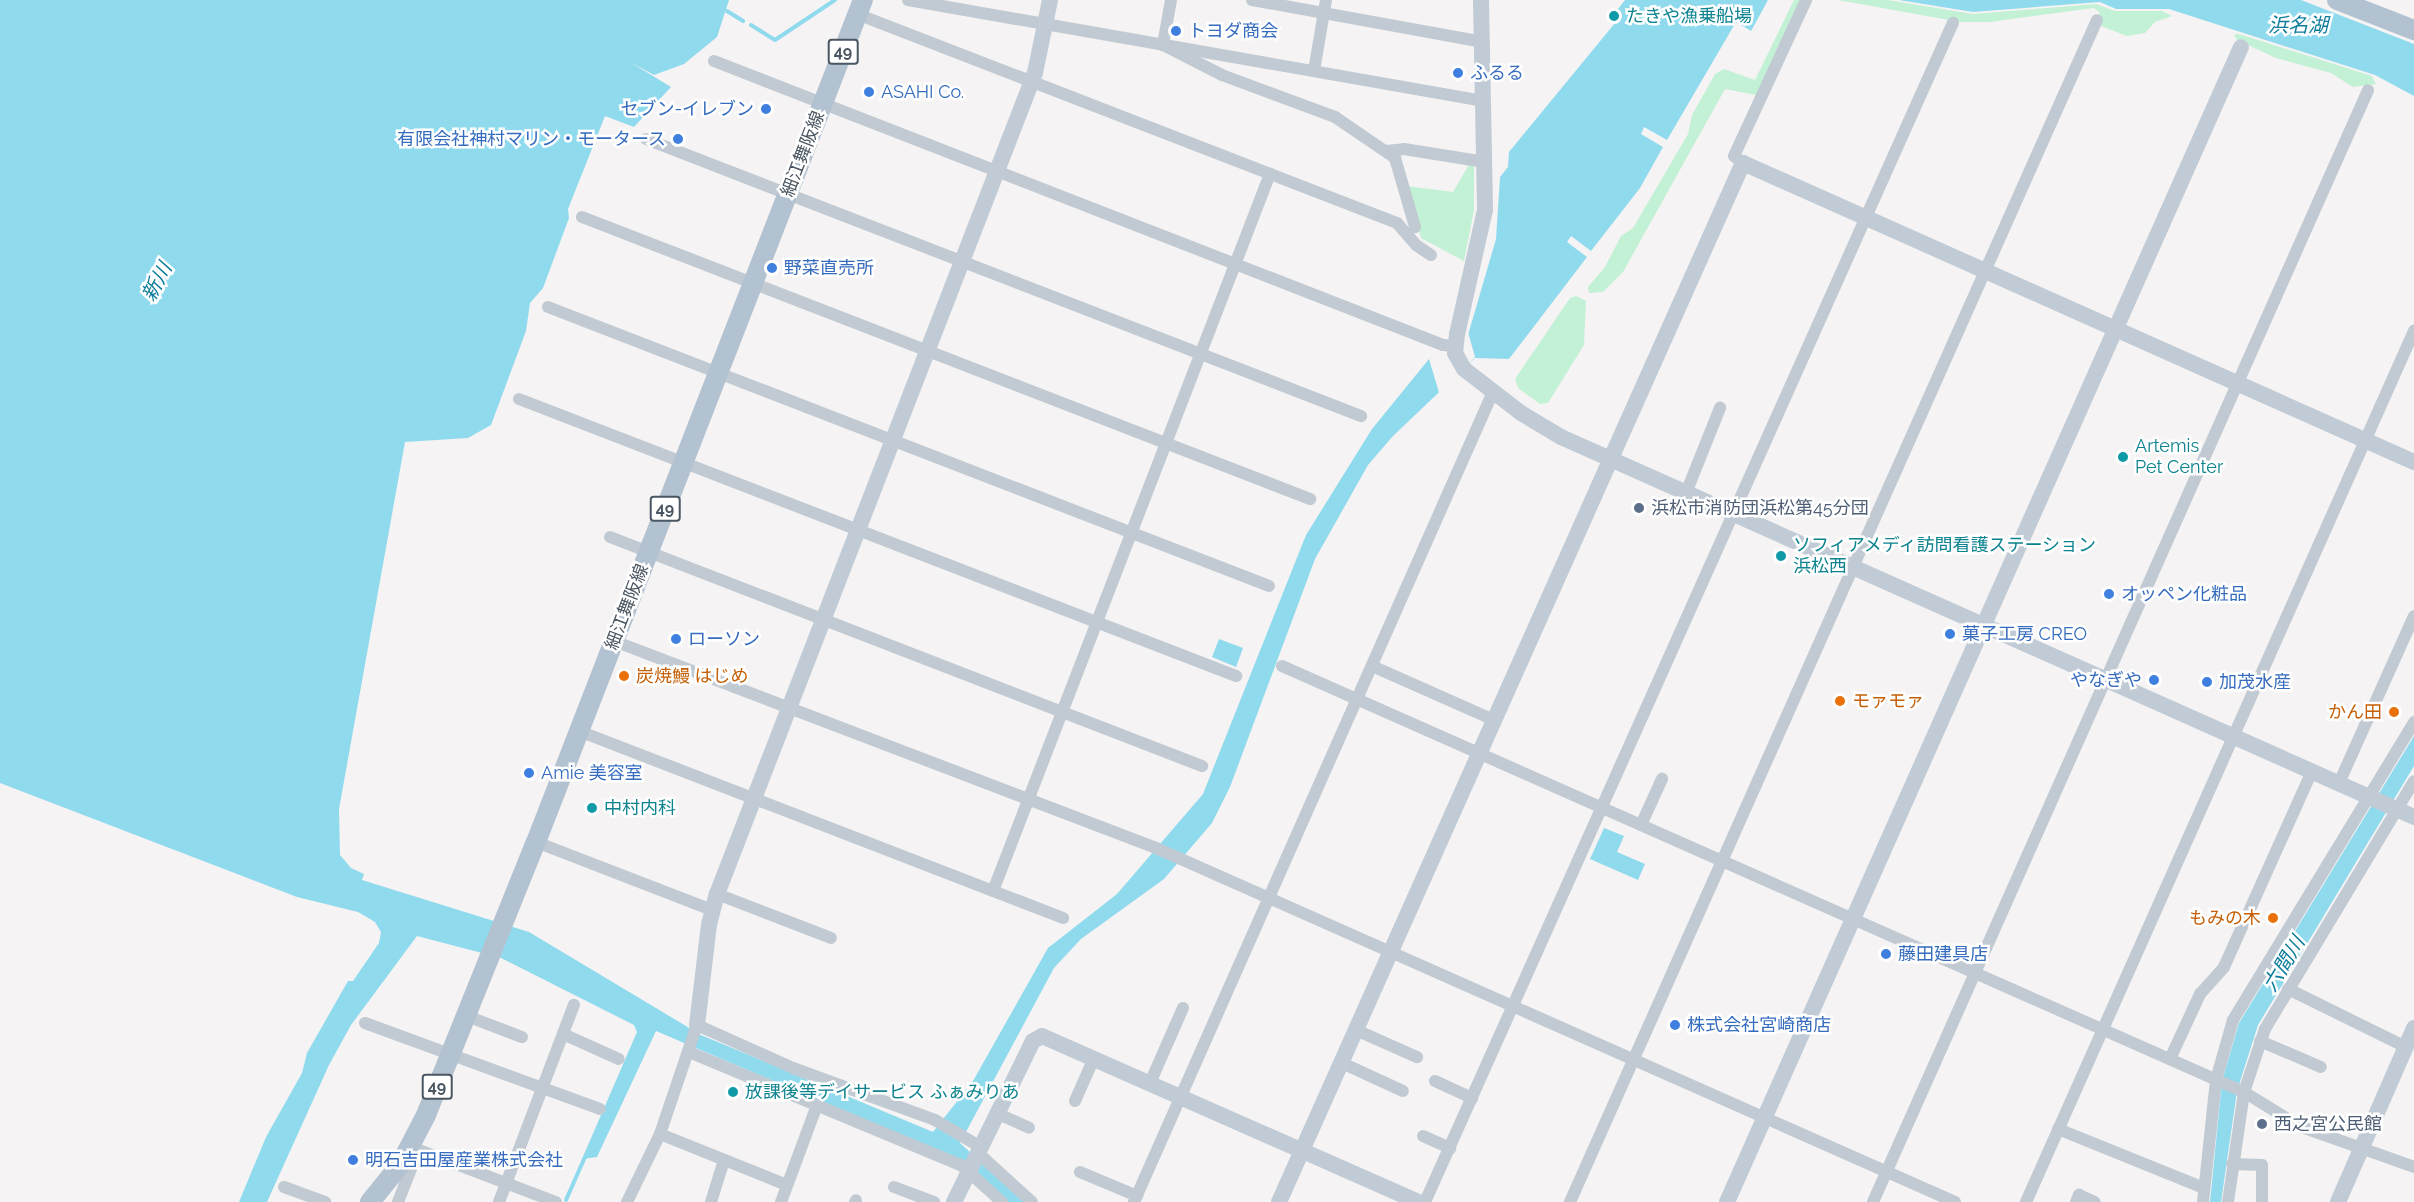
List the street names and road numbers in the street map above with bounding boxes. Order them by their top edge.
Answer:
road number: 49 [826,39,860,65]
street label: 細江舞阪線 [777,108,829,200]
road number: 49 [648,496,682,522]
street label: 細江舞阪線 [601,561,653,653]
road number: 49 [420,1074,454,1100]

